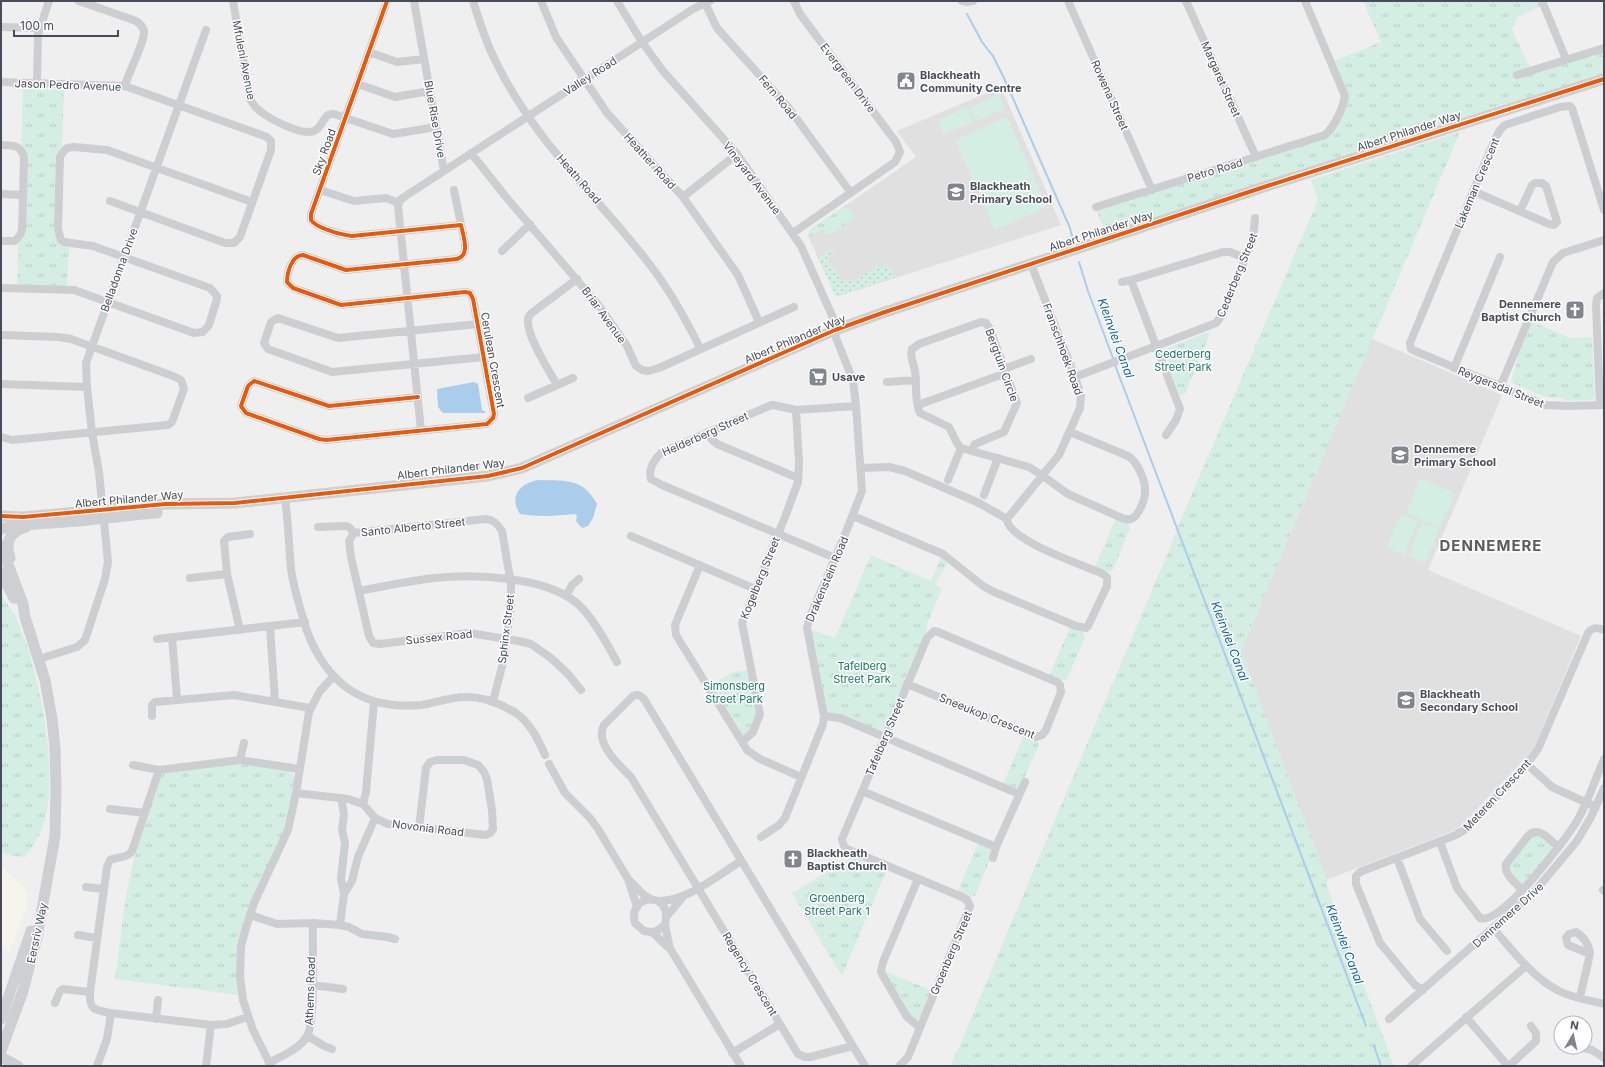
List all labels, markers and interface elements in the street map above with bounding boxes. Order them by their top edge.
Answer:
scale bar [14,12,118,38]
text: 100 m [20,18,54,33]
street label: Mfuleni Avenue [229,19,259,101]
street label: Margaret Street [1198,39,1244,119]
street label: Evergreen Drive [817,40,879,116]
street label: Valley Road [561,54,619,98]
street label: Rowena Street [1088,58,1132,133]
place label: Blackheath Community Centre [920,68,1022,95]
public building icon: Blackheath Community Centre [895,70,917,92]
street label: Fern Road [756,72,800,122]
street label: Jason Pedro Avenue [14,76,122,94]
street label: Blue Rise Drive [421,79,449,159]
street label: Albert Philander Way [1355,108,1463,154]
street label: Sky Road [309,127,339,177]
street label: Heather Road [621,130,679,192]
street label: Lakeman Crescent [1452,135,1503,230]
street label: Vineyard Avenue [720,139,784,217]
street label: Heath Road [554,152,604,206]
street label: Petro Road [1186,155,1244,185]
place label: Blackheath Primary School [970,179,1052,206]
school or university icon: Blackheath Primary School [945,181,967,203]
street label: Albert Philander Way [1047,208,1155,254]
street label: Belladonna Drive [97,226,141,314]
street label: Cederberg Street [1214,230,1260,319]
street label: Briar Avenue [579,284,629,346]
water label: Kleinvlei Canal [1095,296,1137,380]
place label: Dennemere Baptist Church [1481,297,1561,324]
church icon: Dennemere Baptist Church [1564,299,1586,321]
street label: Franschhoek Road [1040,301,1086,397]
street label: Cerulean Crescent [478,311,508,409]
street label: Albert Philander Way [742,311,848,367]
street label: Bergtuin Circle [982,327,1022,403]
park label: Cederberg Street Park [1154,347,1212,374]
street label: Reygersdal Street [1456,363,1547,411]
supermarket icon: Usave [807,366,829,388]
place label: Usave [832,370,866,384]
street label: Helderberg Street [660,409,751,459]
place label: Dennemere Primary School [1414,442,1496,469]
school or university icon: Dennemere Primary School [1389,444,1411,466]
street label: Albert Philander Way [396,455,506,483]
street label: Albert Philander Way [74,487,184,511]
street label: Santo Alberto Street [360,515,466,539]
street label: Drakenstein Road [803,534,851,624]
street label: Kogelberg Street [737,535,783,621]
district label: DENNEMERE [1440,536,1542,555]
street label: Sphinx Street [495,593,517,664]
water label: Kleinvlei Canal [1208,599,1252,683]
street label: Sussex Road [405,627,473,647]
park label: Tafelberg Street Park [833,659,891,686]
park label: Simonsberg Street Park [703,679,765,706]
place label: Blackheath Secondary School [1420,687,1518,714]
school or university icon: Blackheath Secondary School [1395,689,1417,711]
street label: Sneeukop Crescent [937,690,1037,742]
street label: Tafelberg Street [862,696,908,778]
street label: Meteren Crescent [1460,756,1534,834]
street label: Novonia Road [391,817,465,839]
place label: Blackheath Baptist Church [807,846,887,873]
church icon: Blackheath Baptist Church [782,848,804,870]
street label: Dennemere Drive [1470,879,1546,951]
park label: Groenberg Street Park 1 [804,891,870,918]
street label: Eersriv Way [24,901,50,965]
water label: Kleinvlei Canal [1323,902,1367,986]
street label: Groenberg Street [927,909,975,997]
street label: Regency Crescent [719,930,781,1019]
street label: Athems Road [302,956,318,1026]
north arrow [1553,1015,1593,1055]
text: N [1569,1018,1580,1033]

